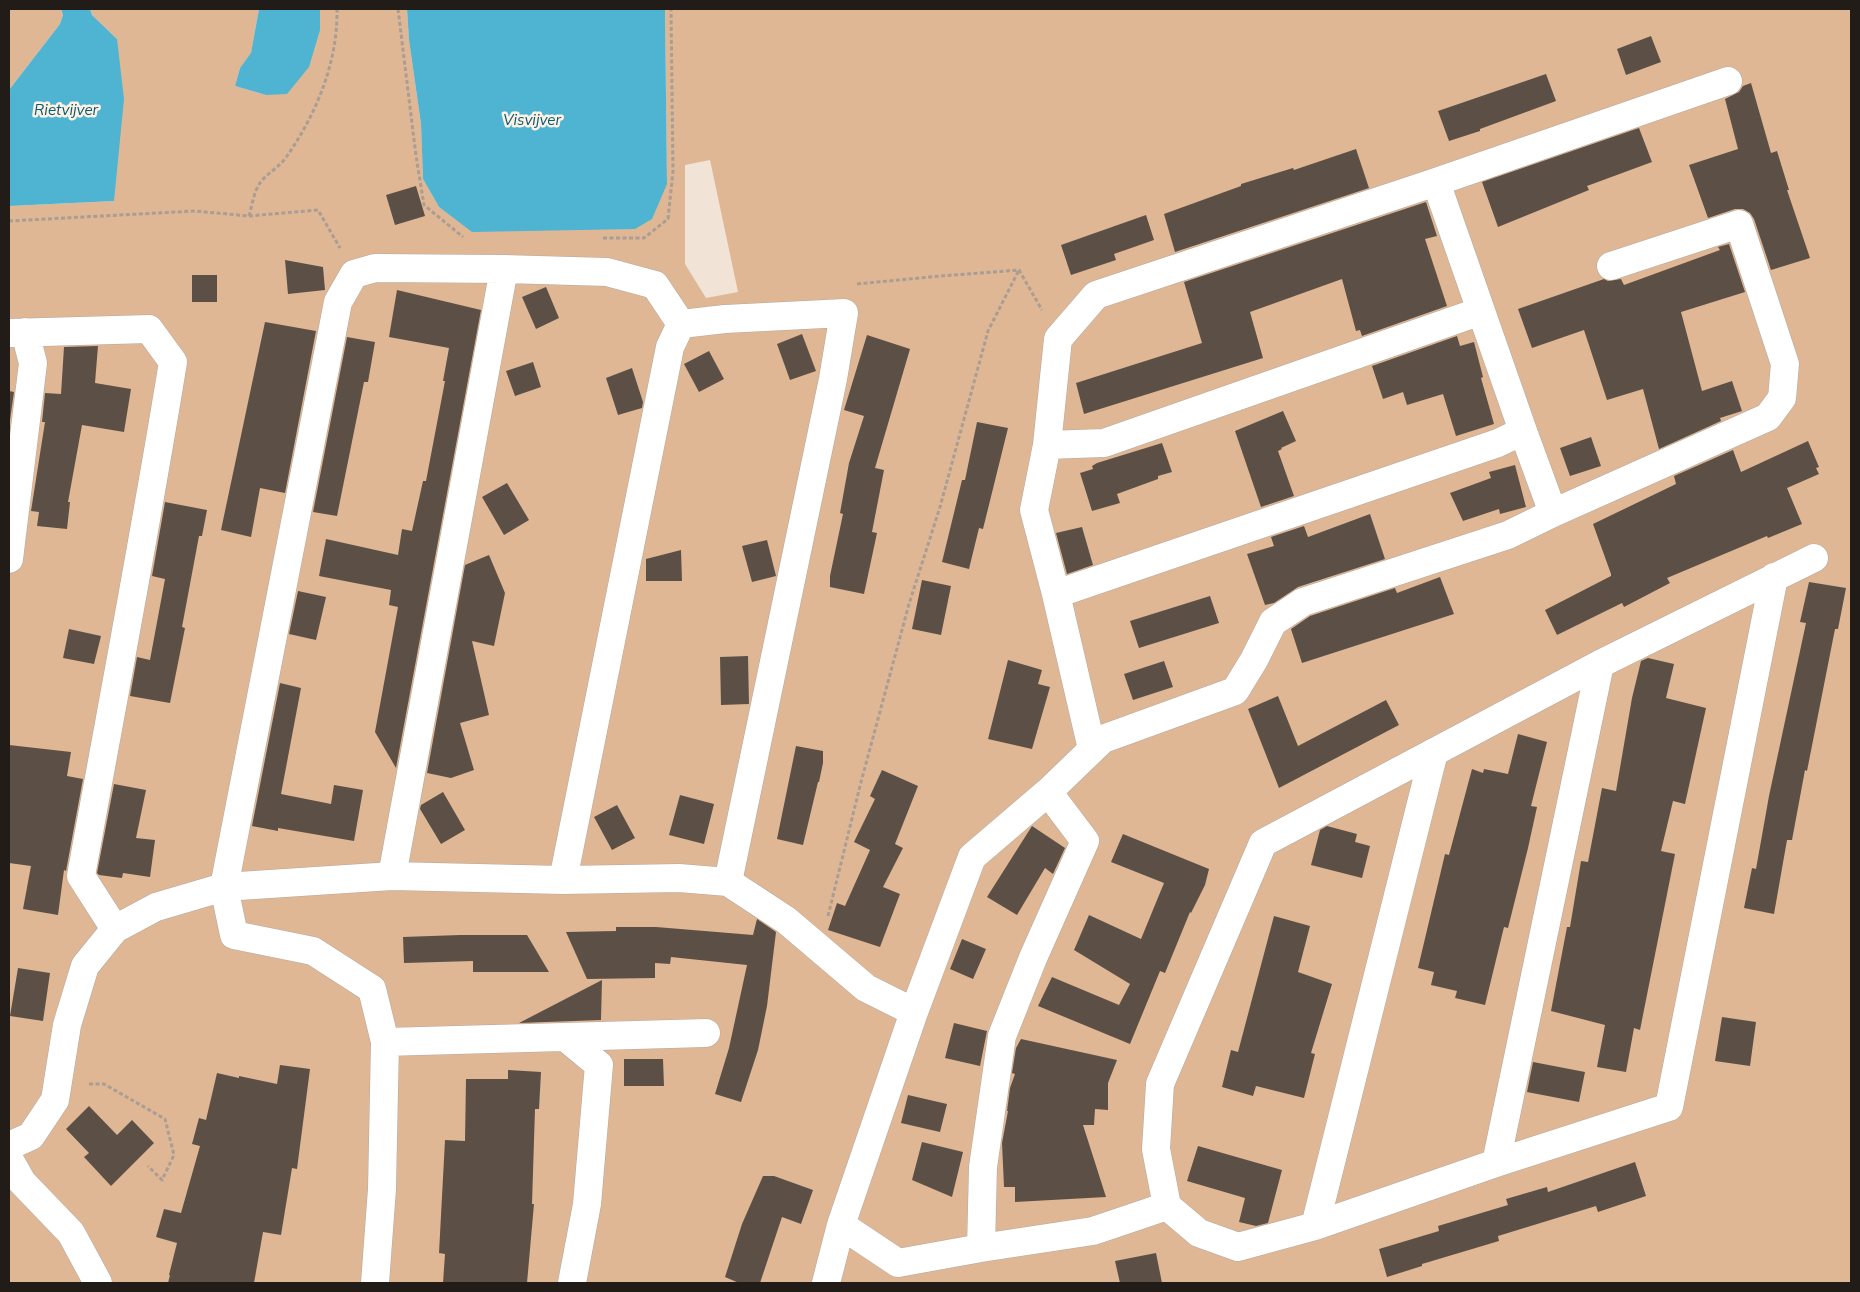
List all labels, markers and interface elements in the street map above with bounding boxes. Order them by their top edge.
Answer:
water label: Rietvijver [34,101,98,119]
water label: Visvijver [503,111,561,129]

